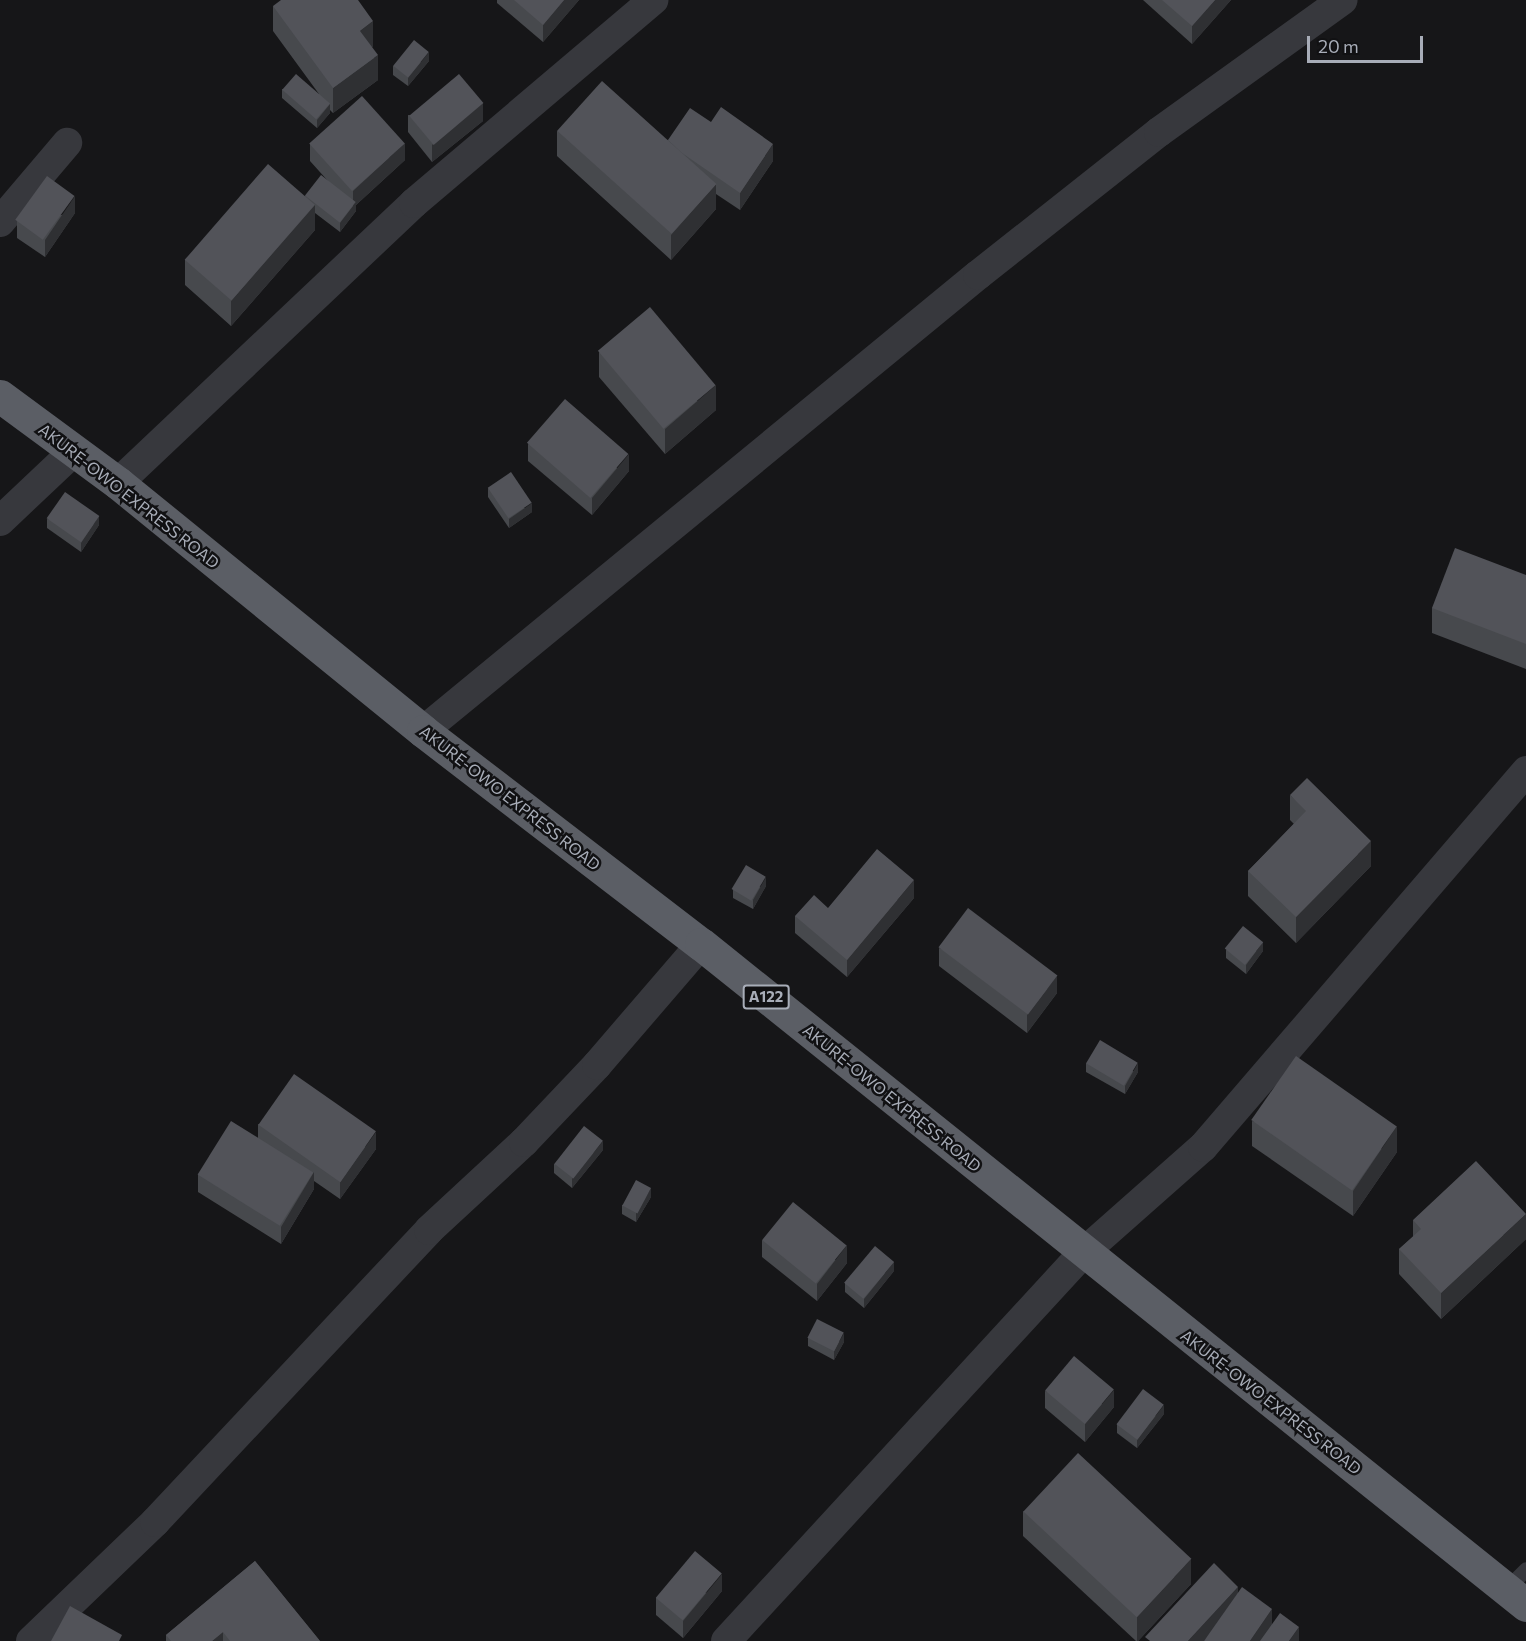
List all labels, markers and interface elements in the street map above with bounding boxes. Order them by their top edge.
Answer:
scale bar [1310,24,1426,62]
text: 20 m [1318,35,1359,57]
street label: AKURE-OWO EXPRESS ROAD [35,420,223,572]
street label: AKURE-OWO EXPRESS ROAD [416,722,604,874]
road number: A122 [742,985,790,1009]
street label: AKURE-OWO EXPRESS ROAD [799,1020,985,1176]
street label: AKURE-OWO EXPRESS ROAD [1177,1326,1365,1478]

